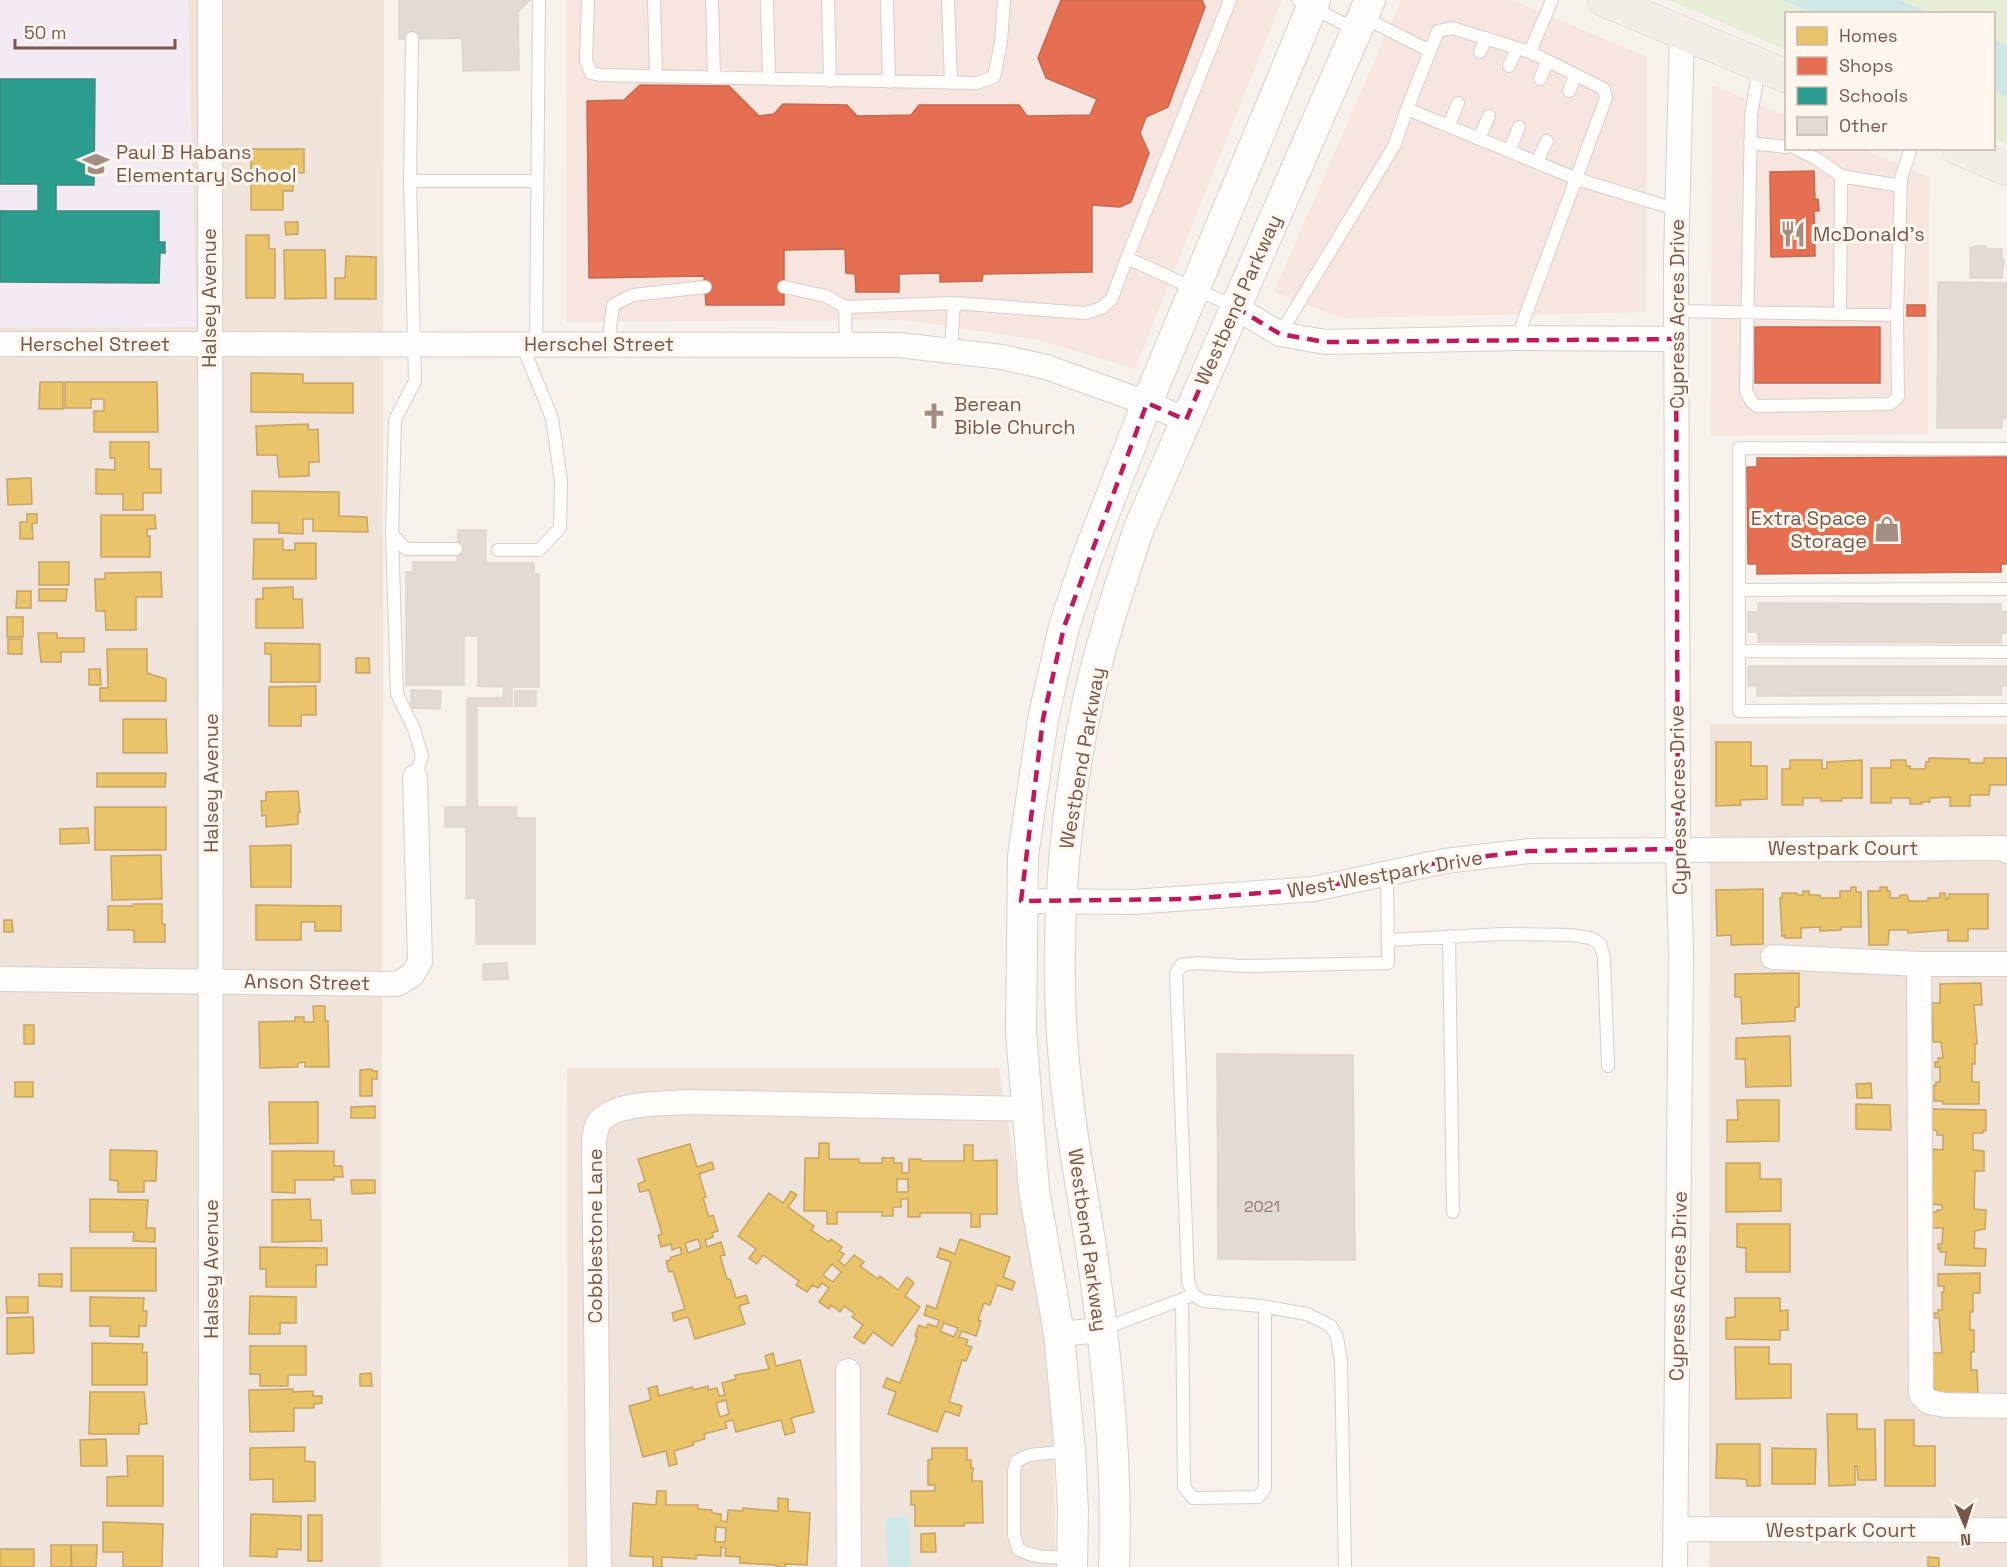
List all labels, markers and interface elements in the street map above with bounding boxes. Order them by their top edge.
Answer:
scale bar [15,12,176,50]
legend [1785,12,1995,150]
text: 50 m [24,21,66,44]
text: Homes [1839,24,1898,47]
text: Shops [1839,54,1893,77]
text: Schools [1839,84,1908,107]
text: Other [1839,114,1888,137]
place label: Paul B Habans Elementary School [116,139,297,188]
school or university icon: Paul B Habans Elementary School [81,149,111,179]
street label: Westbend Parkway [1189,210,1287,390]
street label: Cypress Acres Drive [1664,219,1690,409]
restaurant icon: McDonald's [1778,219,1808,249]
place label: McDonald's [1813,221,1925,247]
street label: Halsey Avenue [196,228,222,368]
street label: Herschel Street [20,331,170,357]
street label: Herschel Street [524,331,674,357]
place label: Berean Bible Church [954,391,1075,440]
church icon: Berean Bible Church [919,401,949,431]
place label: Extra Space Storage [1751,505,1867,554]
shop icon: Extra Space Storage [1872,514,1902,544]
street label: Westbend Parkway [1053,665,1111,851]
street label: Cypress Acres Drive [1663,705,1693,895]
street label: Halsey Avenue [198,713,224,853]
street label: Westpark Court [1768,835,1918,861]
street label: West Westpark Drive [1285,844,1485,904]
street label: Anson Street [244,968,370,996]
street label: Westbend Parkway [1062,1147,1114,1333]
street label: Cobblestone Lane [582,1149,608,1323]
street label: Cypress Acres Drive [1663,1191,1693,1381]
house number: 2021 [1244,1196,1280,1217]
street label: Halsey Avenue [198,1199,224,1339]
north arrow [1935,1495,1995,1555]
street label: Westpark Court [1766,1517,1916,1543]
text: N [1960,1529,1972,1550]

